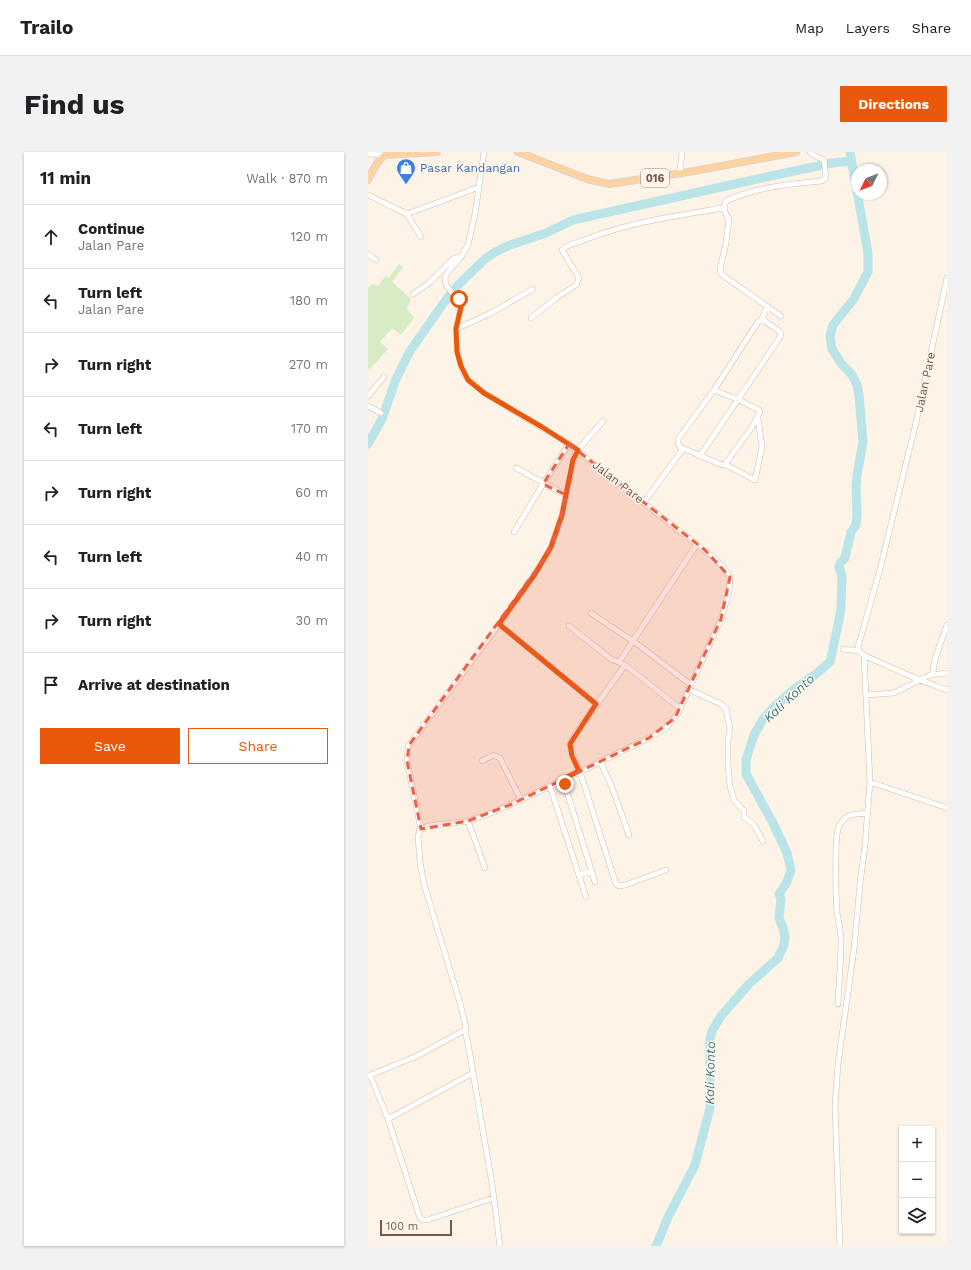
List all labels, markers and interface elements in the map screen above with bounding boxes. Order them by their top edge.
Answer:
text: Trailo [20,16,73,39]
text: Map [795,20,824,36]
text: Layers [846,20,890,36]
text: Share [912,20,951,36]
button: Directions [840,86,947,122]
text: Find us [24,88,124,121]
shop icon: Pasar Kandangan [395,157,417,185]
place label: Pasar Kandangan [420,161,520,175]
north arrow [851,164,887,200]
text: 11 min [40,168,91,188]
road number: 016 [641,169,669,187]
text: Walk · 870 m [246,171,328,186]
text: Continue [78,220,145,238]
icon: ahead [40,226,62,248]
text: 120 m [290,229,328,244]
text: Jalan Pare [78,238,144,253]
text: Turn left [78,284,142,302]
icon: left [40,290,62,312]
route start [450,290,468,308]
text: 180 m [290,293,328,308]
text: Jalan Pare [78,302,144,317]
street label: Jalan Pare [912,351,938,413]
icon: right [40,354,62,376]
text: Turn right [78,356,151,374]
text: 270 m [289,357,328,372]
icon: left [40,418,62,440]
text: Turn left [78,420,142,438]
text: 170 m [291,421,328,436]
street label: Jalan Pare [590,458,646,506]
icon: right [40,482,62,504]
text: Turn right [78,484,151,502]
text: 60 m [295,485,328,500]
icon: left [40,546,62,568]
text: Turn left [78,548,142,566]
text: 40 m [295,549,328,564]
icon: right [40,610,62,632]
text: Turn right [78,612,151,630]
text: 30 m [296,613,328,628]
water label: Kali Konto [761,671,817,725]
icon: arrive [40,674,62,696]
text: Arrive at destination [78,676,230,694]
button: Save [40,728,180,764]
button: Share [188,728,328,764]
route end [556,775,574,793]
water label: Kali Konto [702,1041,718,1105]
map controls [899,1126,935,1234]
button: + [899,1126,935,1162]
button: − [899,1162,935,1198]
button: layers [899,1198,935,1234]
scale bar [380,1218,452,1237]
text: 100 m [386,1220,418,1233]

